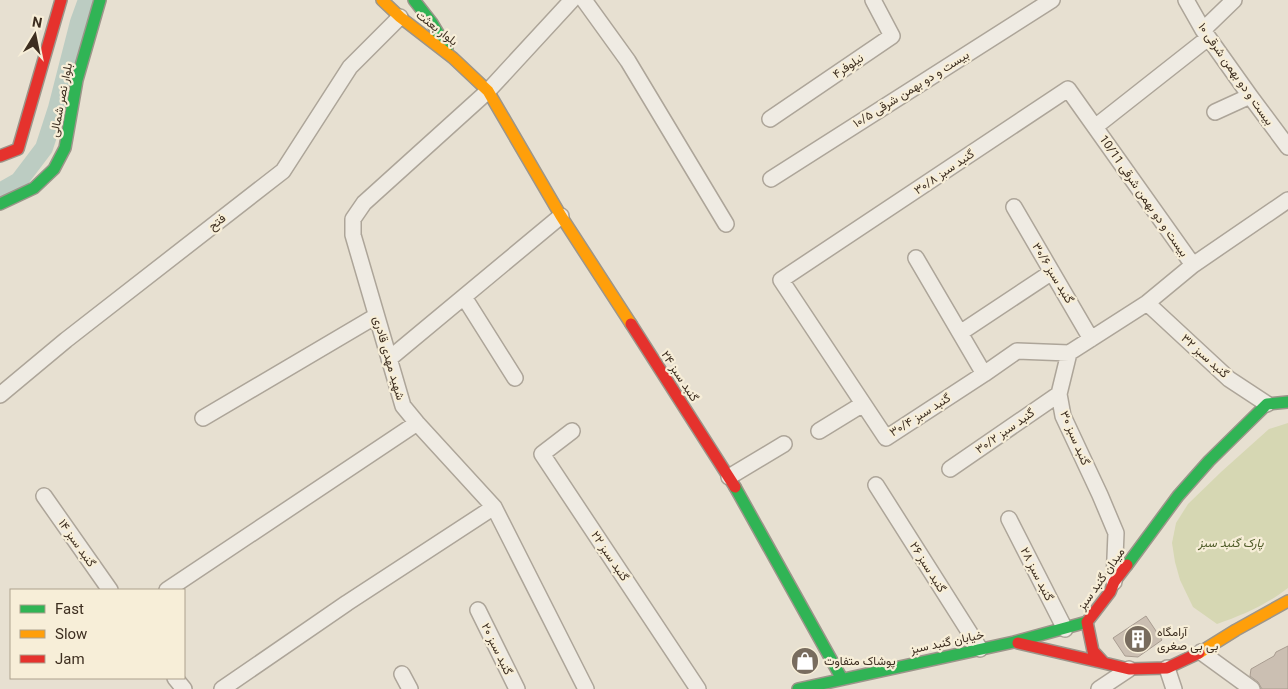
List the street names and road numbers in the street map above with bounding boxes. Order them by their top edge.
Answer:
street label: بلوار بعثت [412,7,461,51]
street label: بیست و دو بهمن شرقی ۱۰ [1193,20,1277,130]
street label: بیست و دو بهمن شرقی ۱۰/۵ [850,47,973,133]
street label: نیلوفر۴ [829,50,868,84]
street label: بلوار نصر شمالی [46,62,78,139]
street label: بیست و دو بهمن شرقی 10/11 [1094,132,1192,261]
street label: گنبد سبز ۳۰/۸ [911,146,978,200]
street label: فتح [205,210,230,235]
street label: گنبد سبز ۳۰/۶ [1027,240,1077,307]
street label: شهید مهدی قادری [367,314,409,402]
street label: گنبد سبز ۳۲ [1176,330,1232,383]
street label: گنبد سبز ۲۴ [656,347,702,406]
street label: گنبد سبز ۳۰/۴ [886,390,955,442]
street label: گنبد سبز ۳۰/۲ [972,405,1039,459]
street label: گنبد سبز ۳۰ [1055,408,1094,468]
street label: گنبد سبز ۱۴ [53,516,99,571]
street label: گنبد سبز ۲۲ [586,528,633,585]
street label: گنبد سبز ۲۶ [904,539,950,596]
street label: گنبد سبز ۲۸ [1015,545,1057,604]
street label: میدان گنبد سبز [1073,545,1130,615]
street label: گنبد سبز ۲۰ [476,620,516,679]
street label: خیابان گنبد سبز [908,626,986,660]

